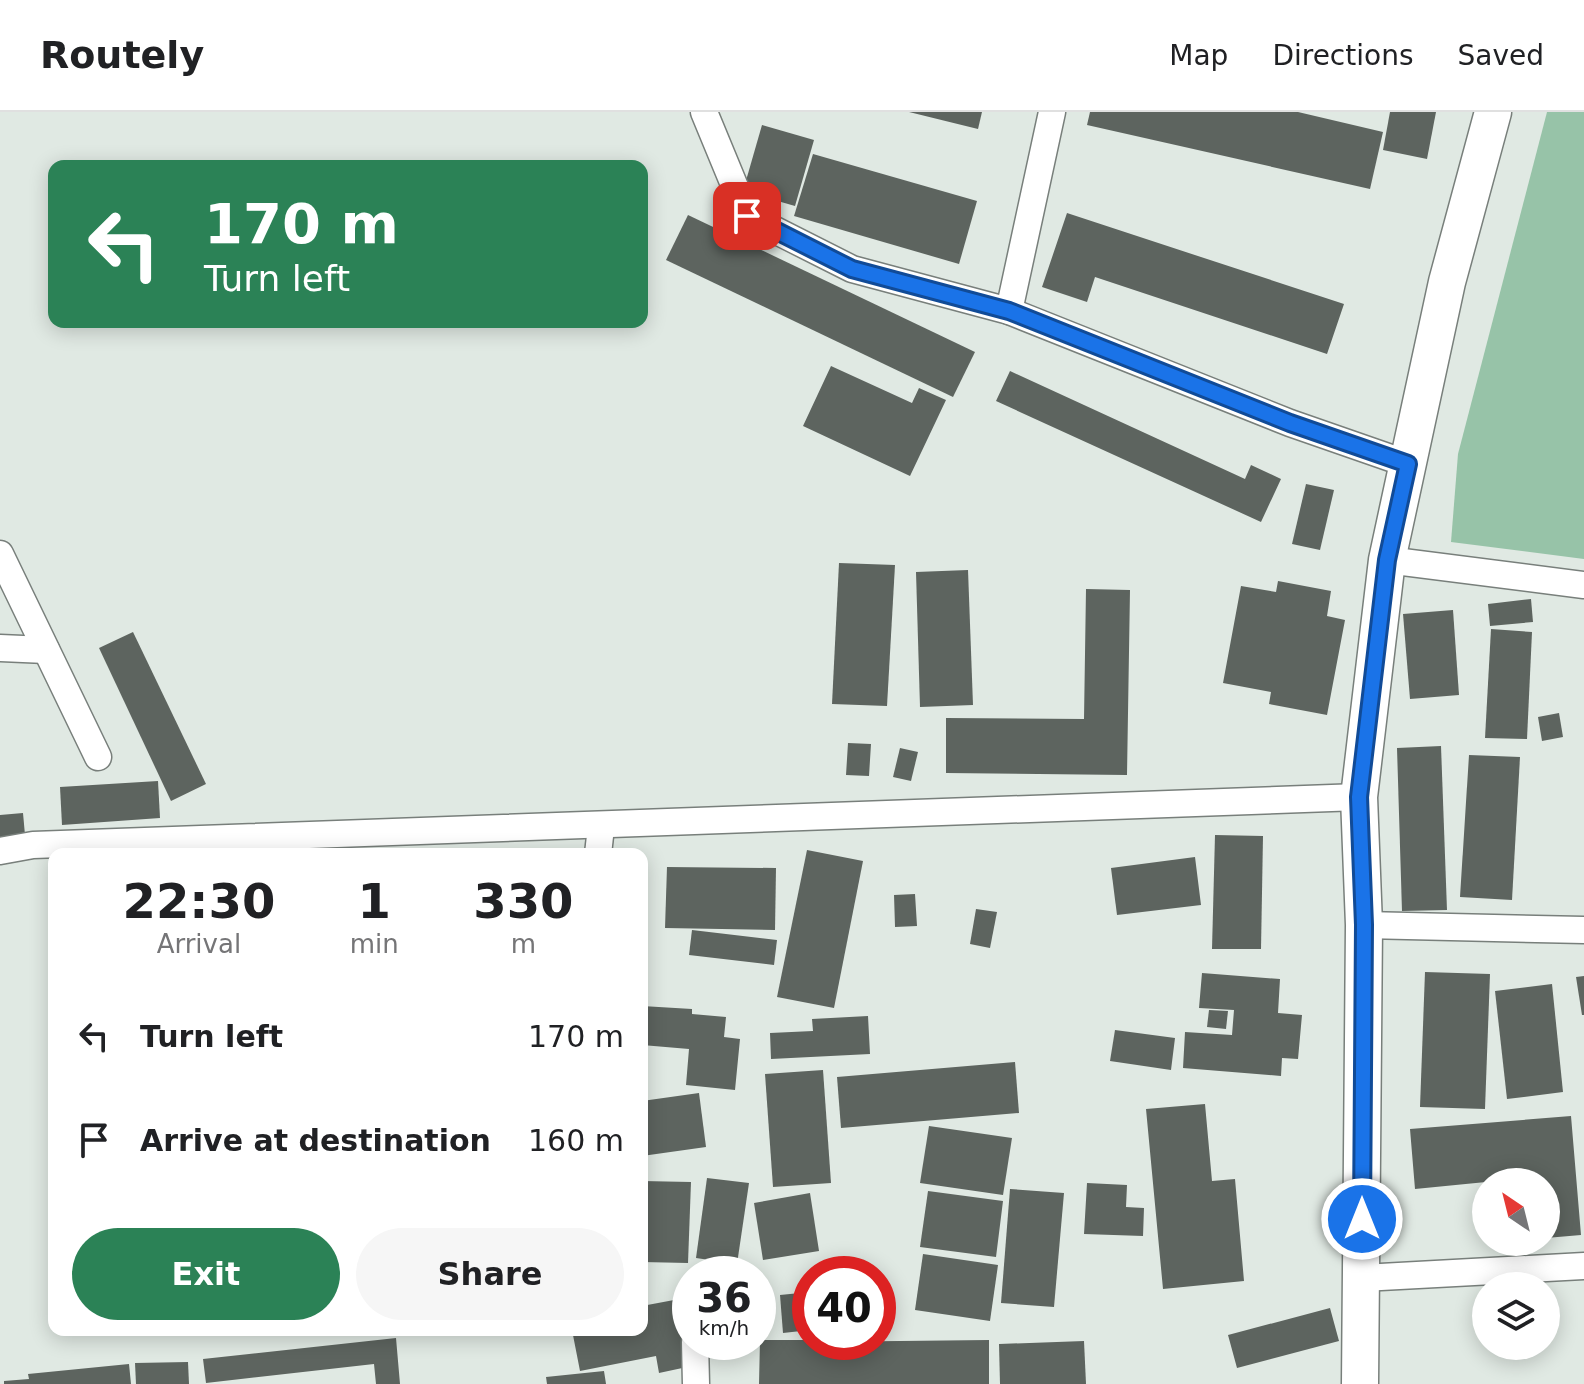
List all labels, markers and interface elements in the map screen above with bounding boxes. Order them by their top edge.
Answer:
text: Routely [40,33,204,77]
text: Map [1169,39,1228,72]
text: Directions [1272,39,1413,72]
text: Saved [1457,39,1544,72]
pin [713,182,781,250]
text: 170 m [204,191,399,256]
icon: left [72,192,176,296]
icon: arrive [725,194,769,238]
text: Turn left [204,258,350,299]
text: 22:30 [122,873,275,929]
text: 1 [358,873,391,929]
text: 330 [473,873,573,929]
text: Arrival [157,929,241,959]
text: min [350,929,399,959]
text: m [511,929,536,959]
icon: left [72,1014,116,1058]
text: Turn left [140,1019,283,1054]
text: 170 m [528,1019,624,1054]
icon: arrive [72,1118,116,1162]
text: Arrive at destination [140,1123,491,1158]
text: 160 m [528,1123,624,1158]
north arrow [1472,1168,1560,1256]
map controls [1472,1168,1560,1360]
position arrow [1320,1177,1404,1261]
button: Exit [72,1228,340,1320]
button: Share [356,1228,624,1320]
speed limit sign: 40 [792,1256,896,1360]
button: layers [1472,1272,1560,1360]
text: 36 [696,1275,752,1321]
text: km/h [699,1316,749,1340]

